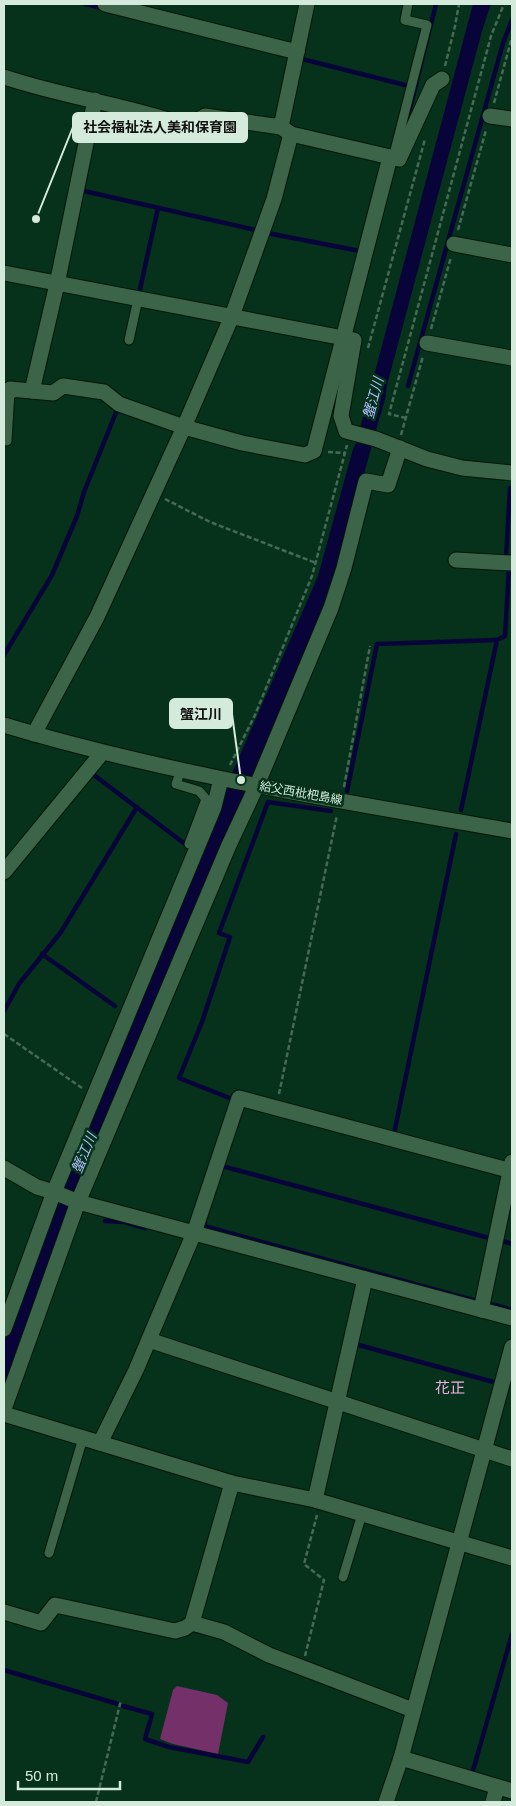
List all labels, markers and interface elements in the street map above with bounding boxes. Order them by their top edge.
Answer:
callout: 社会福祉法人美和保育園 [73,113,247,142]
text: 社会福祉法人美和保育園 [83,119,237,135]
water label: 蟹江川 [360,374,387,420]
callout: 蟹江川 [170,699,232,728]
text: 蟹江川 [180,706,222,722]
street label: 給父西枇杷島線 [258,779,344,807]
water label: 蟹江川 [68,1129,100,1175]
district label: 花正 [435,1379,465,1396]
scale bar [18,1758,120,1790]
text: 50 m [25,1767,58,1784]

